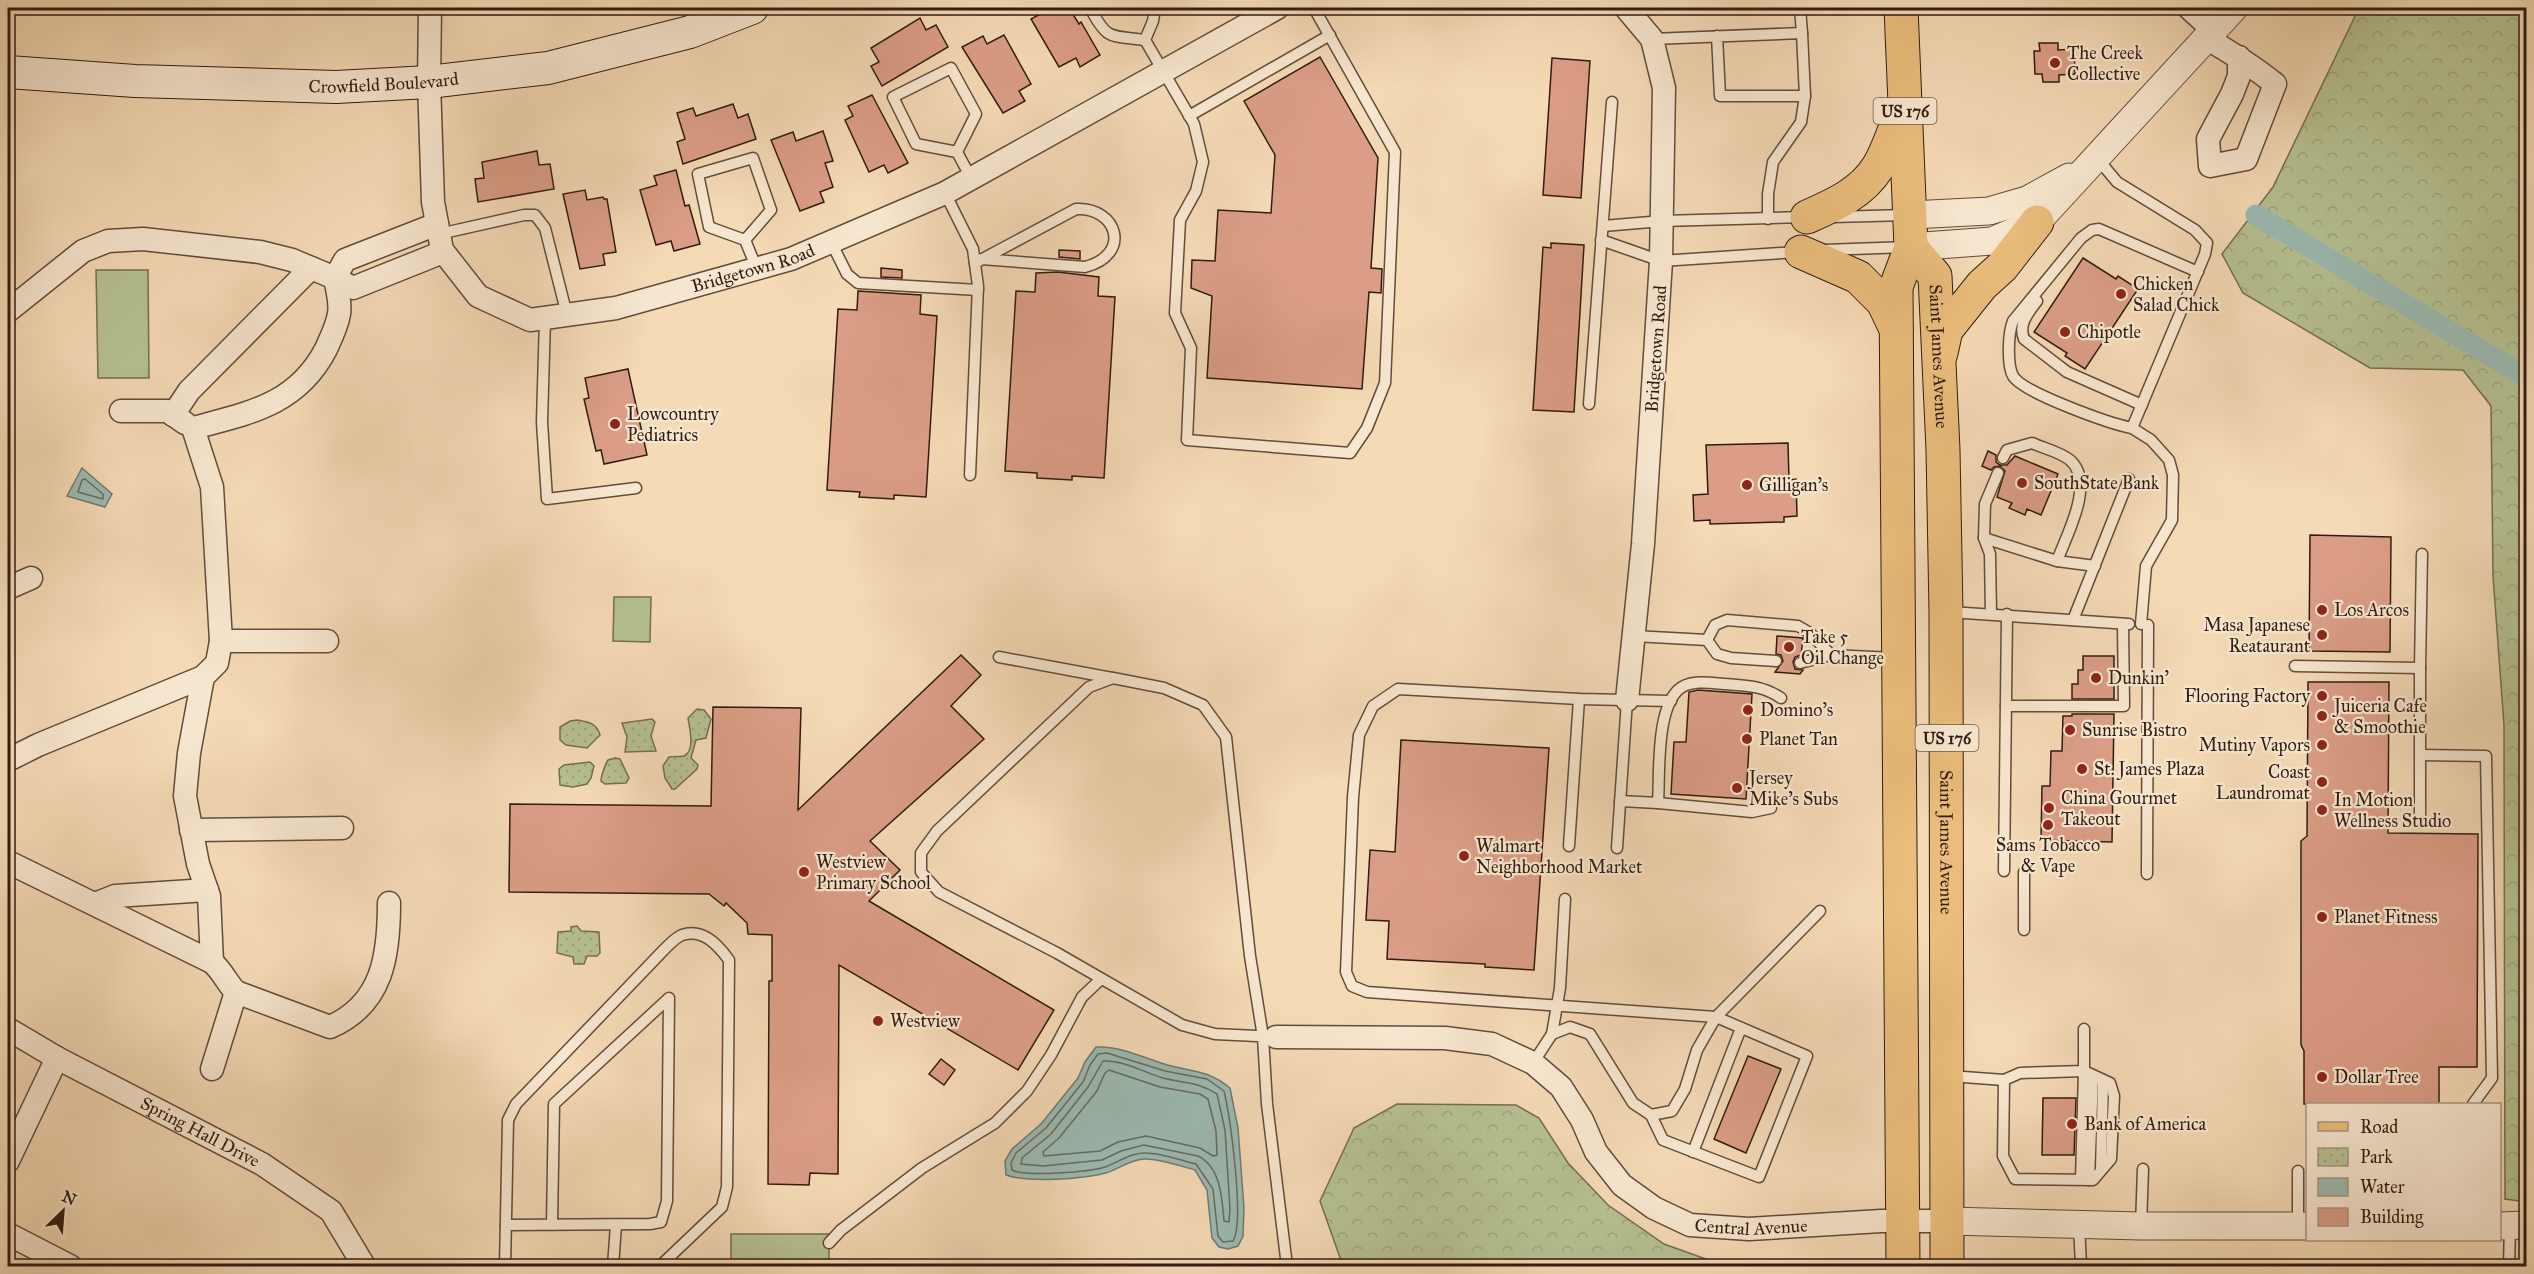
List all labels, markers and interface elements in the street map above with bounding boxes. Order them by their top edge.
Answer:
place label: The Creek Collective [2067,42,2143,85]
marker: The Creek Collective [2048,56,2062,70]
street label: Crowfield Boulevard [308,68,460,98]
road number: US 176 [1874,98,1936,124]
street label: Bridgetown Road [689,239,818,297]
place label: Chicken Salad Chick [2133,273,2220,316]
street label: Saint James Avenue [1924,284,1953,429]
street label: Bridgetown Road [1641,285,1672,414]
marker: Chicken Salad Chick [2114,287,2128,301]
place label: Chipotle [2077,321,2141,343]
marker: Chipotle [2058,325,2072,339]
place label: Lowcountry Pediatrics [627,403,719,446]
marker: Lowcountry Pediatrics [608,417,622,431]
place label: SouthState Bank [2034,472,2160,494]
place label: Gilligan's [1759,474,1828,497]
marker: SouthState Bank [2015,476,2029,490]
marker: Gilligan's [1740,478,1754,492]
place label: Los Arcos [2334,599,2409,621]
marker: Los Arcos [2315,603,2329,617]
place label: Masa Japanese Reataurant [2203,614,2311,657]
place label: Take 5 Oil Change [1801,626,1884,670]
marker: Masa Japanese Reataurant [2315,628,2329,642]
marker: Take 5 Oil Change [1782,640,1796,654]
place label: Dunkin' [2108,667,2169,689]
marker: Dunkin' [2089,671,2103,685]
place label: Flooring Factory [2184,685,2311,708]
marker: Flooring Factory [2315,689,2329,703]
place label: Juiceria Cafe & Smoothie [2332,695,2427,738]
place label: Domino's [1760,699,1833,721]
marker: Domino's [1741,703,1755,717]
marker: Juiceria Cafe & Smoothie [2315,709,2329,723]
place label: Sunrise Bistro [2082,719,2187,741]
marker: Sunrise Bistro [2063,723,2077,737]
road number: US 176 [1916,725,1978,751]
place label: Planet Tan [1759,728,1838,750]
marker: Planet Tan [1740,732,1754,746]
place label: Mutiny Vapors [2199,734,2310,756]
marker: Mutiny Vapors [2315,738,2329,752]
place label: St. James Plaza [2094,758,2205,781]
place label: Coast Laundromat [2216,761,2311,804]
marker: St. James Plaza [2075,762,2089,776]
place label: Jersey Mike's Subs [1747,767,1838,810]
street label: Saint James Avenue [1934,770,1957,914]
marker: Coast Laundromat [2315,775,2329,789]
marker: Jersey Mike's Subs [1730,781,1744,795]
place label: China Gourmet Takeout [2061,787,2178,830]
place label: In Motion Wellness Studio [2334,789,2451,832]
marker: China Gourmet Takeout [2042,801,2056,815]
marker: In Motion Wellness Studio [2315,803,2329,817]
marker: Sams Tobacco & Vape [2041,818,2055,832]
place label: Sams Tobacco & Vape [1996,834,2100,877]
place label: Walmart Neighborhood Market [1476,835,1643,879]
marker: Walmart Neighborhood Market [1457,849,1471,863]
place label: Westview Primary School [816,851,931,894]
marker: Westview Primary School [797,865,811,879]
place label: Planet Fitness [2334,906,2438,928]
marker: Planet Fitness [2315,910,2329,924]
place label: Westview [890,1010,960,1032]
marker: Westview [871,1014,885,1028]
place label: Dollar Tree [2334,1066,2419,1088]
marker: Dollar Tree [2315,1070,2329,1084]
street label: Spring Hall Drive [137,1092,264,1172]
legend [2306,1103,2501,1241]
place label: Bank of America [2084,1113,2206,1135]
text: Road [2360,1116,2398,1138]
marker: Bank of America [2065,1117,2079,1131]
text: Park [2360,1146,2393,1168]
text: Water [2360,1176,2405,1198]
north arrow [33,1181,93,1241]
text: N [59,1186,80,1210]
text: Building [2360,1206,2424,1229]
street label: Central Avenue [1694,1214,1808,1240]

